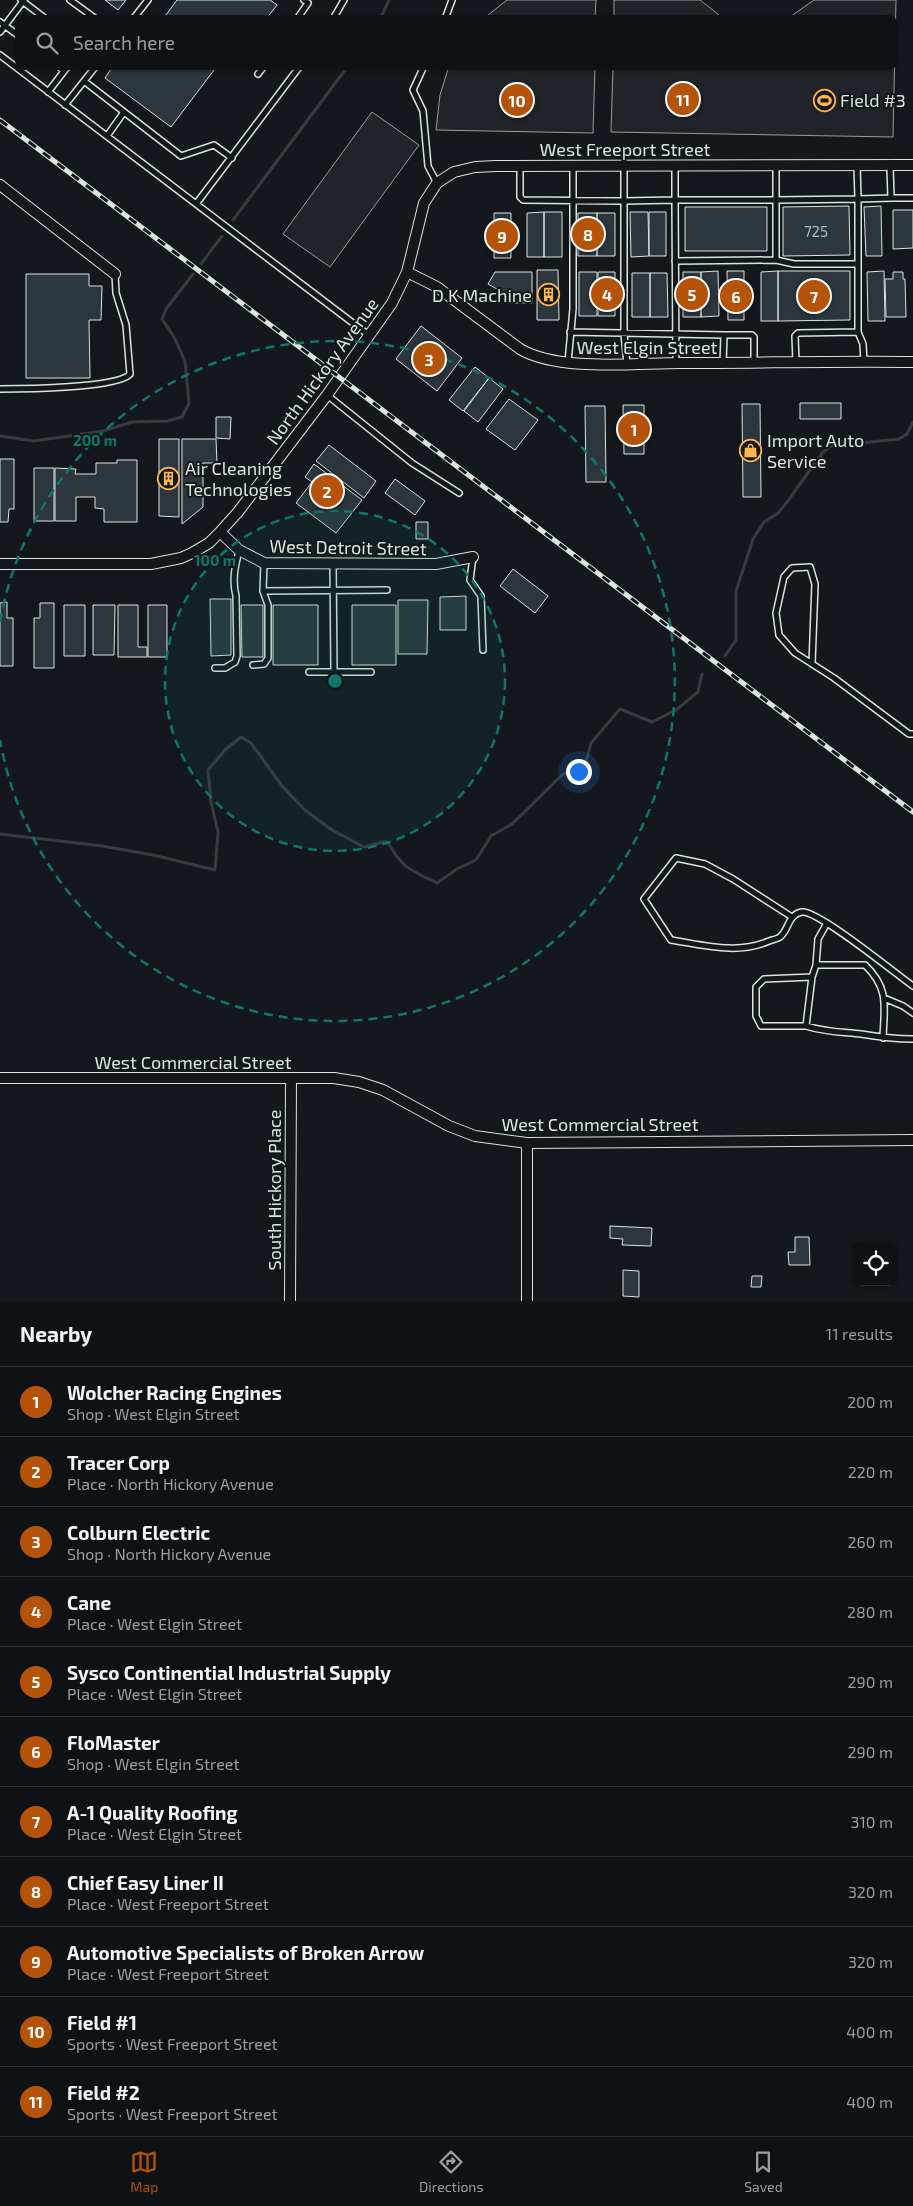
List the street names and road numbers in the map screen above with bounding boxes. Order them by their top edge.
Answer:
street label: West Freeport Street [540,138,711,160]
street label: North Hickory Avenue [261,293,383,449]
street label: West Elgin Street [577,336,718,358]
street label: West Detroit Street [269,535,427,559]
street label: West Commercial Street [94,1051,292,1073]
street label: South Hickory Place [263,1110,285,1270]
street label: West Commercial Street [501,1113,699,1135]

